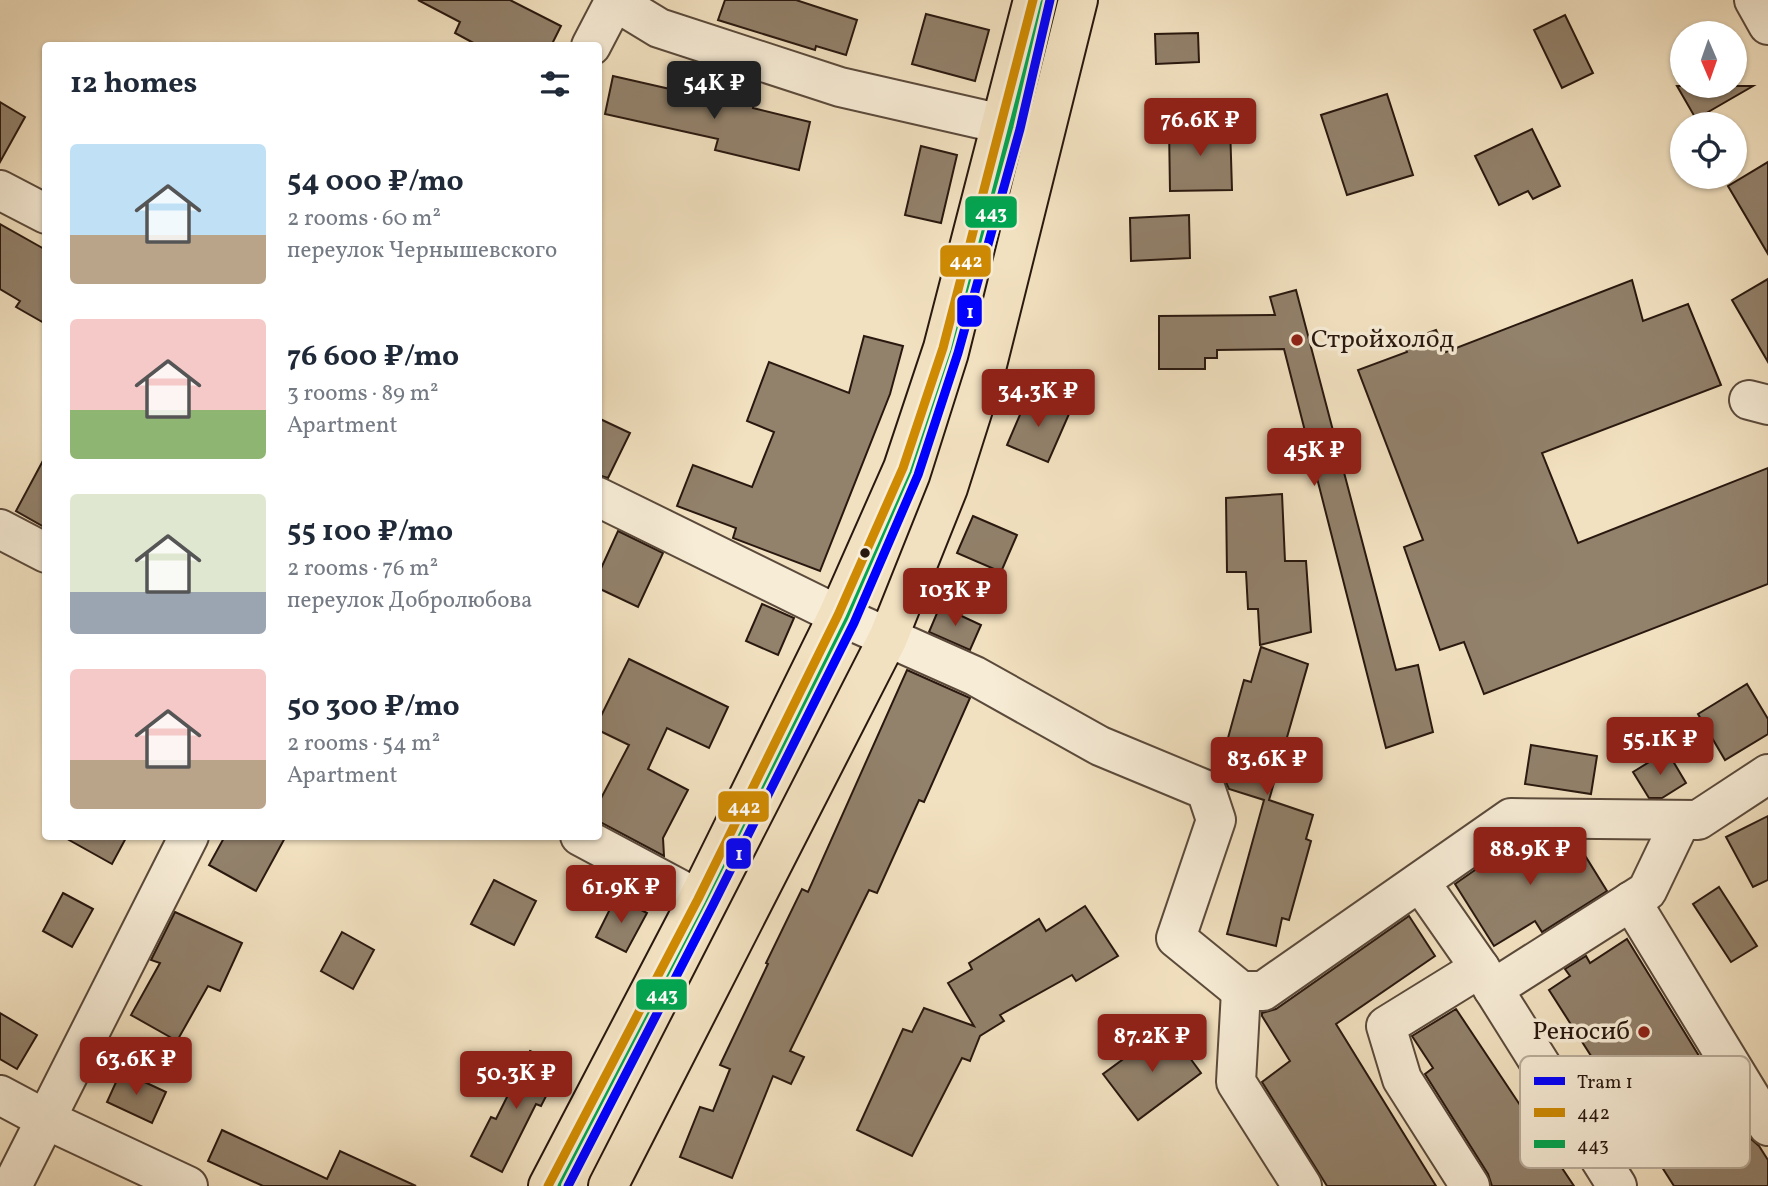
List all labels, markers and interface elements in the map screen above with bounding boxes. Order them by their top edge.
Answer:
north arrow [1670,21,1746,98]
map controls [1670,21,1747,189]
pin: 54K ₽ [665,61,763,121]
text: 12 homes [70,63,197,105]
icon: filters [536,65,574,103]
text: 54K ₽ [683,68,745,100]
pin: 76.6K ₽ [1135,99,1265,158]
text: 76.6K ₽ [1160,105,1240,137]
button: locate [1670,112,1747,189]
text: 54 000 ₽/mo [287,161,464,203]
icon: home [126,172,210,256]
line badge: 443 [964,195,1018,229]
text: 443 [975,201,1007,227]
text: 2 rooms · 60 m² [287,203,441,235]
text: переулок Чернышевского [287,235,557,267]
line badge: 442 [939,244,992,278]
text: 442 [950,249,983,275]
line badge: 1 [956,294,983,328]
text: 1 [966,300,974,326]
place label: Стройхолод [1311,322,1455,358]
marker: Стройхолод [1289,332,1305,348]
text: 76 600 ₽/mo [287,336,459,378]
icon: home [126,347,210,431]
pin: 34.3K ₽ [973,370,1103,429]
text: 34.3K ₽ [998,376,1078,408]
text: 3 rooms · 89 m² [287,378,439,410]
text: Apartment [287,410,398,442]
pin: 45K ₽ [1265,428,1363,488]
text: 45K ₽ [1283,435,1345,467]
text: 55 100 ₽/mo [287,511,453,553]
icon: home [126,522,210,606]
unlabelled marker [858,546,872,560]
text: 2 rooms · 76 m² [287,553,438,585]
pin: 103K ₽ [898,568,1012,628]
text: 103K ₽ [919,575,991,607]
text: переулок Добролюбова [287,585,533,617]
text: 50 300 ₽/mo [287,686,460,728]
icon: home [126,697,210,781]
pin: 55.1K ₽ [1595,718,1725,777]
text: 55.1K ₽ [1623,724,1697,756]
text: 2 rooms · 54 m² [287,728,440,760]
pin: 83.6K ₽ [1202,738,1332,797]
text: 83.6K ₽ [1227,744,1307,776]
text: Apartment [287,760,398,792]
line badge: 442 [717,790,770,823]
text: 442 [728,795,761,821]
pin: 88.9K ₽ [1465,828,1595,887]
text: 88.9K ₽ [1490,834,1570,866]
line badge: 1 [725,837,752,870]
text: 1 [735,842,743,868]
pin: 61.9K ₽ [556,866,686,925]
text: 61.9K ₽ [582,872,660,904]
line badge: 443 [635,978,688,1011]
text: 443 [646,983,678,1009]
pin: 87.2K ₽ [1087,1014,1217,1074]
place label: Реносиб [1532,1014,1630,1050]
text: 87.2K ₽ [1114,1021,1190,1053]
marker: Реносиб [1636,1024,1652,1040]
pin: 63.6K ₽ [71,1038,201,1097]
text: 63.6K ₽ [96,1044,176,1076]
pin: 50.3K ₽ [451,1052,581,1111]
legend [1520,1056,1750,1168]
text: 50.3K ₽ [476,1058,556,1090]
text: Tram 1 [1577,1070,1633,1096]
text: 442 [1577,1101,1610,1127]
text: 443 [1577,1133,1609,1159]

